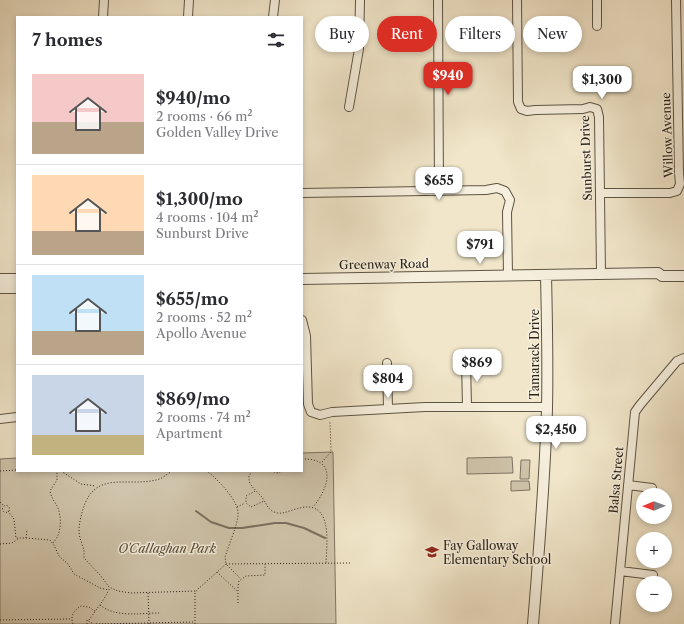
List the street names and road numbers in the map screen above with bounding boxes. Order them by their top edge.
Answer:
street label: Willow Avenue [658,92,676,179]
street label: Sunburst Drive [577,115,595,201]
street label: Greenway Road [339,256,430,272]
street label: Tamarack Drive [527,309,542,399]
street label: Balsa Street [606,445,626,514]

